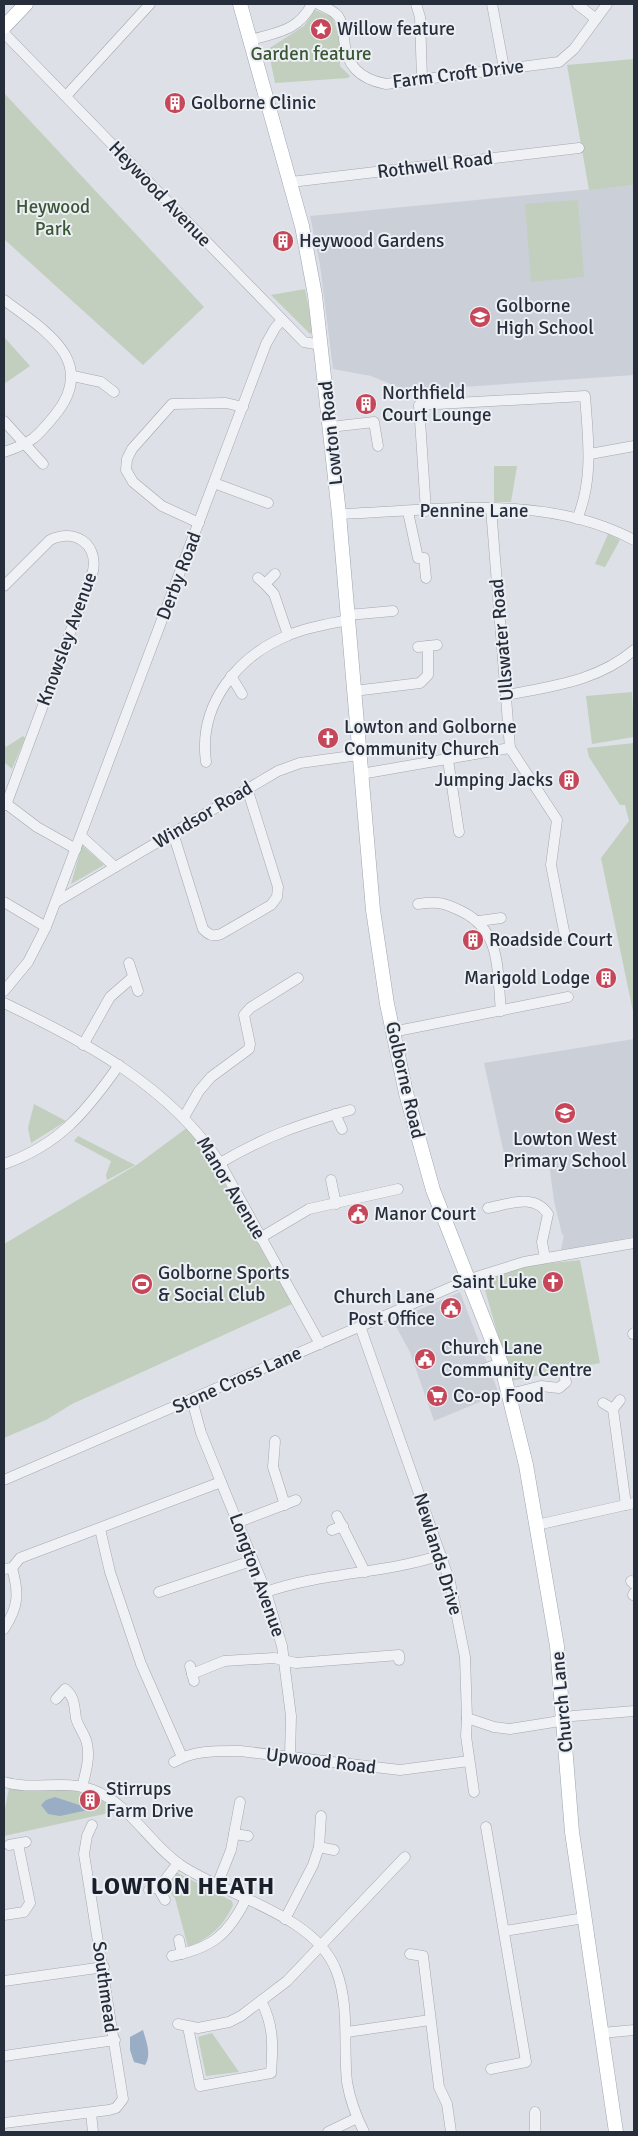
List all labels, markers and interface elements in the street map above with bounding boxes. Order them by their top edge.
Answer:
place icon: Willow feature [309,17,333,41]
place label: Willow feature [337,17,455,41]
park label: Garden feature [250,42,372,66]
street label: Farm Croft Drive [391,54,525,94]
building icon: Golborne Clinic [163,91,187,115]
place label: Golborne Clinic [191,91,316,115]
street label: Heywood Avenue [103,136,217,252]
street label: Rothwell Road [376,146,494,184]
park label: Heywood Park [16,195,90,241]
building icon: Heywood Gardens [271,229,295,253]
place label: Heywood Gardens [299,229,444,253]
place label: Golborne High School [496,294,594,340]
school or university icon: Golborne High School [468,305,492,329]
street label: Lowton Road [314,380,348,486]
place label: Northfield Court Lounge [382,381,491,427]
building icon: Northfield Court Lounge [354,392,378,416]
street label: Pennine Lane [420,499,528,523]
street label: Derby Road [151,528,207,624]
street label: Knowsley Avenue [32,569,102,709]
street label: Ullswater Road [485,578,519,702]
place label: Lowton and Golborne Community Church [344,715,517,761]
church icon: Lowton and Golborne Community Church [316,726,340,750]
place label: Jumping Jacks [435,768,553,792]
building icon: Jumping Jacks [557,768,581,792]
street label: Windsor Road [149,776,257,854]
building icon: Roadside Court [461,928,485,952]
place label: Roadside Court [489,928,613,952]
place label: Marigold Lodge [464,966,590,990]
building icon: Marigold Lodge [594,966,618,990]
street label: Golborne Road [380,1019,430,1141]
school or university icon: Lowton West Primary School [553,1101,577,1125]
place label: Lowton West Primary School [503,1127,627,1173]
street label: Manor Avenue [191,1132,271,1244]
public building icon: Manor Court [346,1202,370,1226]
place label: Manor Court [374,1202,476,1226]
place label: Golborne Sports & Social Club [158,1261,289,1307]
place label: Saint Luke [452,1270,537,1294]
church icon: Saint Luke [541,1270,565,1294]
sports icon: Golborne Sports & Social Club [130,1272,154,1296]
place label: Church Lane Post Office [333,1285,435,1331]
public building icon: Church Lane Post Office [439,1296,463,1320]
place label: Church Lane Community Centre [441,1336,592,1382]
street label: Stone Cross Lane [169,1341,305,1419]
public building icon: Church Lane Community Centre [413,1347,437,1371]
supermarket icon: Co-op Food [425,1384,449,1408]
place label: Co-op Food [453,1384,544,1408]
street label: Newlands Drive [408,1490,468,1618]
street label: Longton Avenue [223,1510,291,1640]
street label: Church Lane [546,1650,578,1754]
street label: Upwood Road [264,1742,378,1780]
place label: Stirrups Farm Drive [106,1777,194,1823]
building icon: Stirrups Farm Drive [78,1788,102,1812]
district label: LOWTON HEATH [91,1871,275,1901]
street label: Southmead [87,1940,123,2034]

